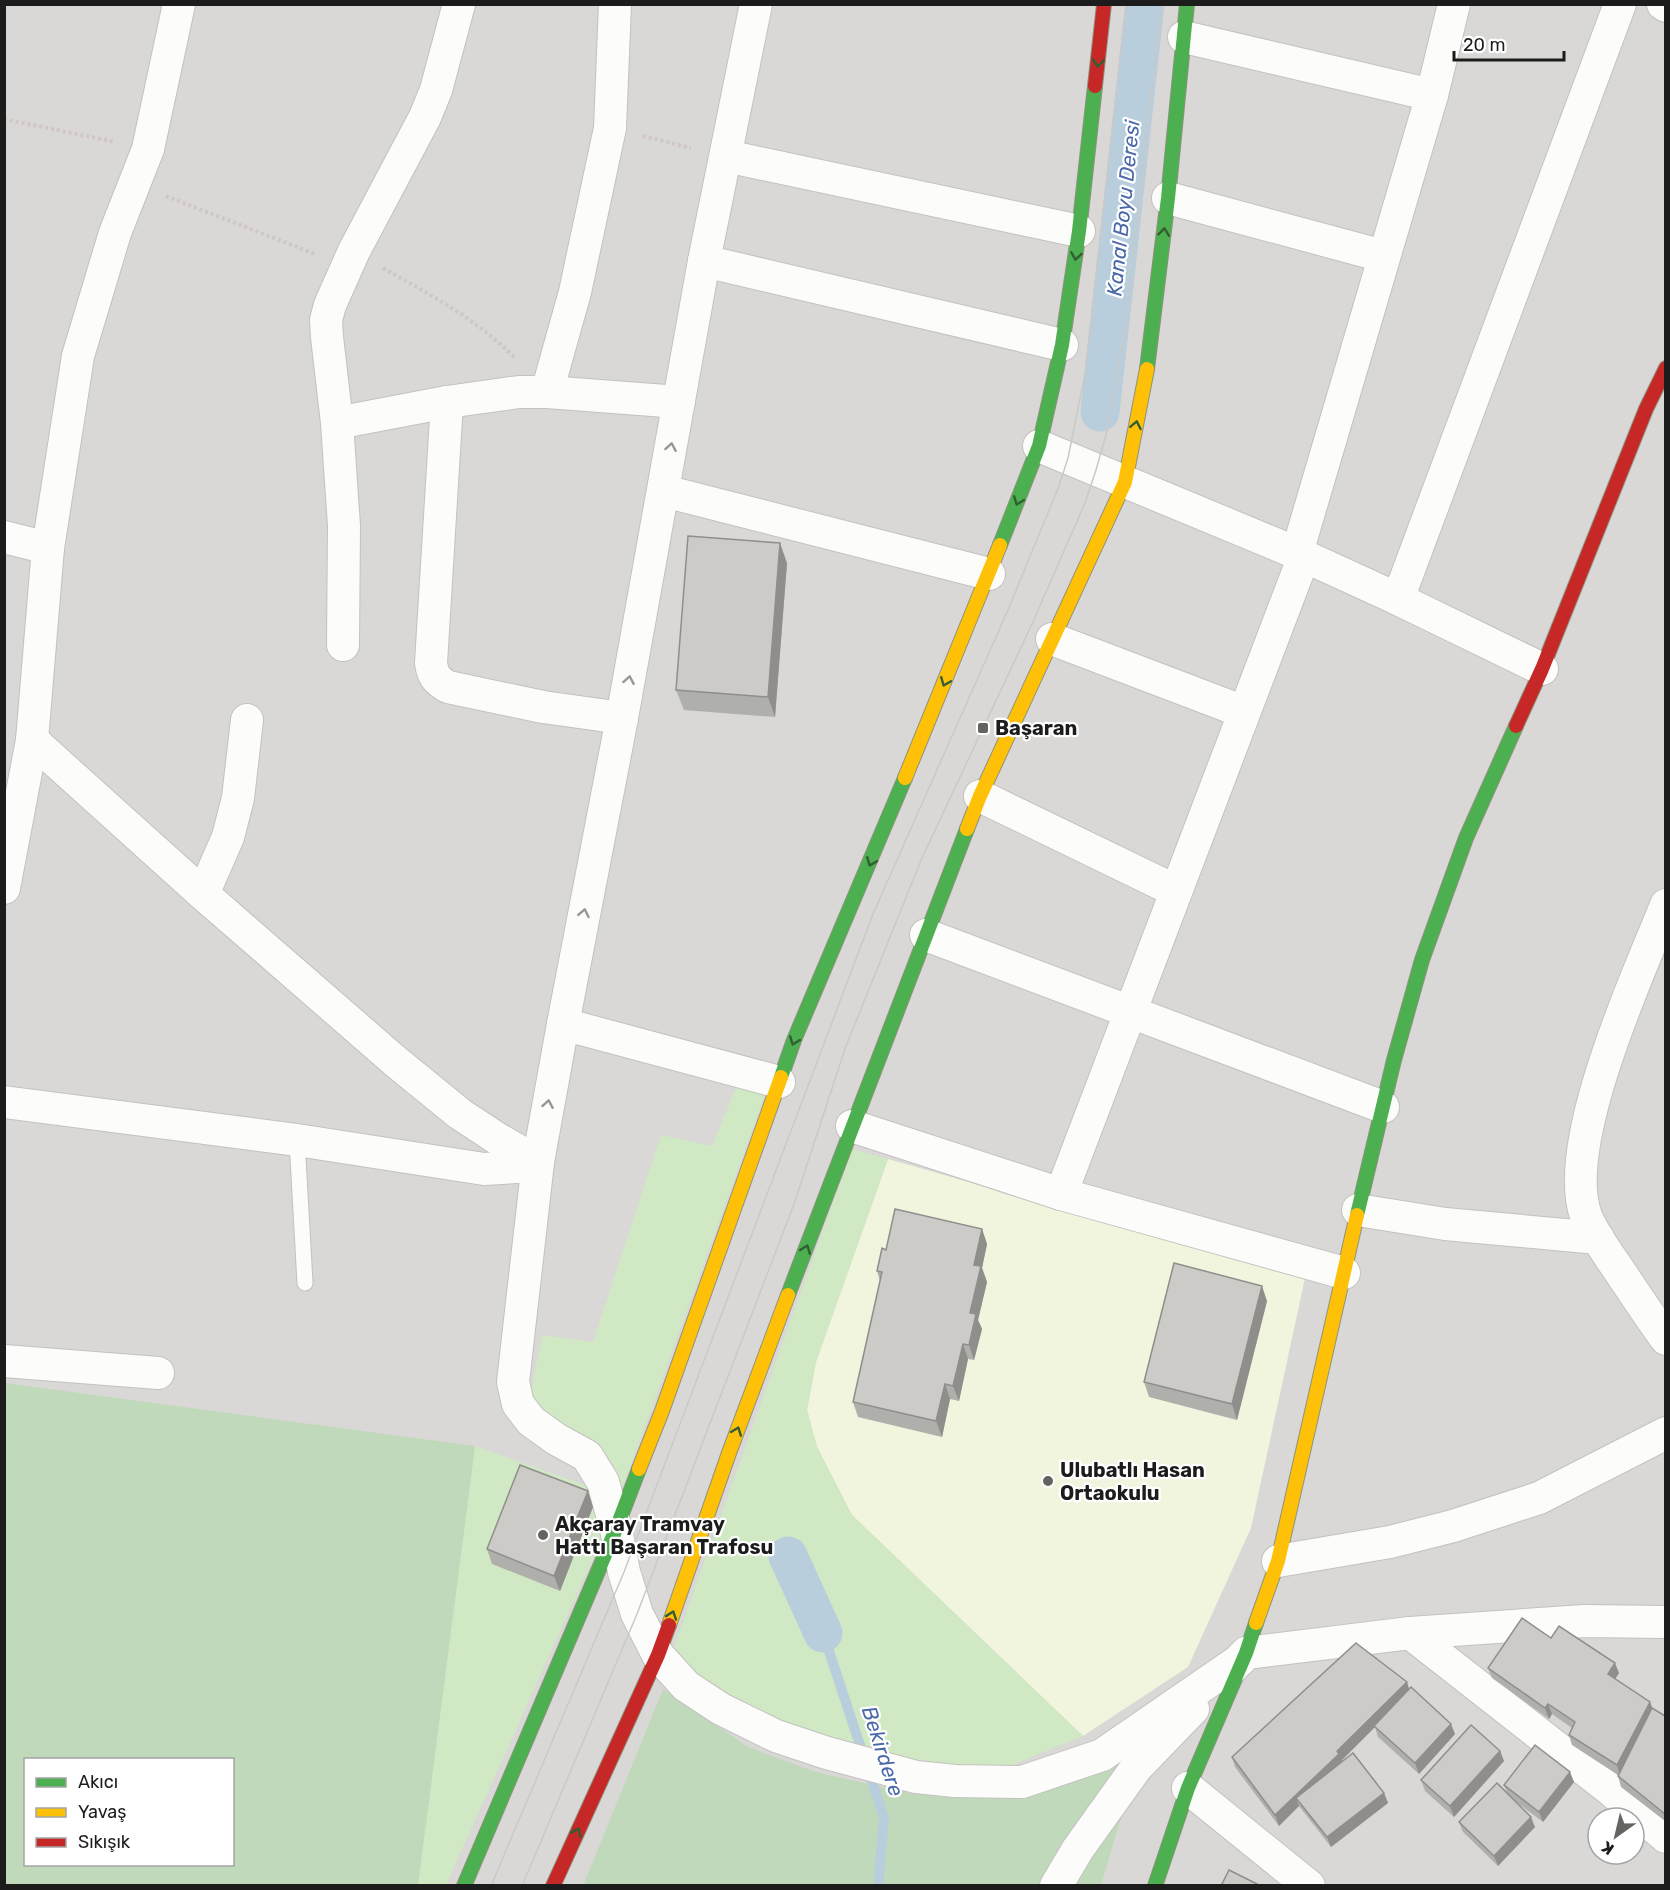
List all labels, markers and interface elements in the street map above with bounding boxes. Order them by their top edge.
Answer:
scale bar [1454,24,1564,62]
text: 20 m [1463,34,1505,56]
one-way arrow [1092,58,1104,67]
water label: Kanal Boyu Deresi [1101,118,1145,297]
one-way arrow [1157,227,1170,236]
one-way arrow [1070,252,1082,261]
one-way arrow [1129,420,1142,430]
one-way arrow [664,442,677,452]
one-way arrow [1013,495,1025,506]
one-way arrow [622,675,635,685]
one-way arrow [940,675,952,686]
place label: Başaran [995,716,1077,740]
marker: Başaran [976,721,990,735]
one-way arrow [866,856,878,867]
one-way arrow [577,908,590,918]
one-way arrow [789,1035,801,1046]
one-way arrow [542,1100,554,1109]
one-way arrow [799,1244,811,1255]
one-way arrow [730,1427,742,1438]
place label: Ulubatlı Hasan Ortaokulu [1060,1458,1205,1505]
marker: Ulubatlı Hasan Ortaokulu [1041,1474,1055,1488]
place label: Akçaray Tramvay Hattı Başaran Trafosu [555,1512,773,1559]
marker: Akçaray Tramvay Hattı Başaran Trafosu [536,1528,550,1542]
one-way arrow [664,1610,677,1621]
water label: Bekirdere [857,1703,909,1800]
legend [24,1758,234,1866]
text: Akıcı [78,1771,118,1793]
text: Yavaş [78,1801,126,1823]
north arrow [1586,1806,1646,1866]
one-way arrow [570,1828,582,1839]
text: Sıkışık [78,1831,131,1853]
text: K [1598,1837,1618,1859]

